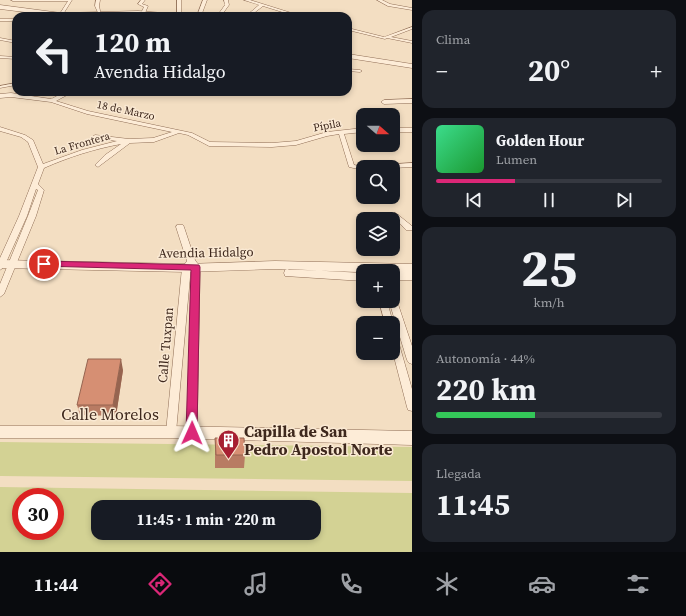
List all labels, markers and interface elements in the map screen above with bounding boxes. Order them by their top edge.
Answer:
text: 120 m [94,23,171,61]
icon: left [28,28,80,80]
text: Clima [436,31,470,48]
text: 20° [528,50,570,91]
text: − [436,56,448,86]
text: + [650,56,662,86]
text: Avendia Hidalgo [94,59,226,84]
street label: 18 de Marzo [96,97,156,124]
north arrow [356,108,400,152]
map controls [356,108,400,360]
street label: Pípila [312,115,343,136]
street label: La Frontera [52,128,112,159]
text: Golden Hour [496,130,584,151]
text: Lumen [496,151,537,168]
button: search [356,160,400,204]
icon: previous [463,189,485,211]
icon: pause [538,189,560,211]
icon: next [613,189,635,211]
button: layers [356,212,400,256]
text: 25 [521,232,577,303]
street label: Avendia Hidalgo [158,243,254,262]
pin [27,247,61,281]
icon: arrive [33,253,55,275]
button: + [356,264,400,308]
text: km/h [534,294,564,311]
street label: Calle Tuxpan [154,306,177,383]
button: − [356,316,400,360]
text: Autonomía · 44% [436,350,535,367]
text: 220 km [436,369,536,410]
street label: Calle Morelos [61,403,159,425]
position arrow [171,412,213,454]
place label: Capilla de San Pedro Apostol Norte [244,420,392,460]
building icon: Capilla de San Pedro Apostol Norte [216,427,242,460]
text: Llegada [436,465,481,482]
text: 11:45 [436,484,510,525]
speed limit sign: 30 [12,488,64,540]
text: 11:45 · 1 min · 220 m [137,509,276,530]
icon: directions [146,570,174,598]
icon: music [242,570,270,598]
icon: phone [337,570,365,598]
icon: climate [433,570,461,598]
icon: car [528,570,556,598]
icon: filters [624,570,652,598]
text: 11:44 [34,572,78,597]

